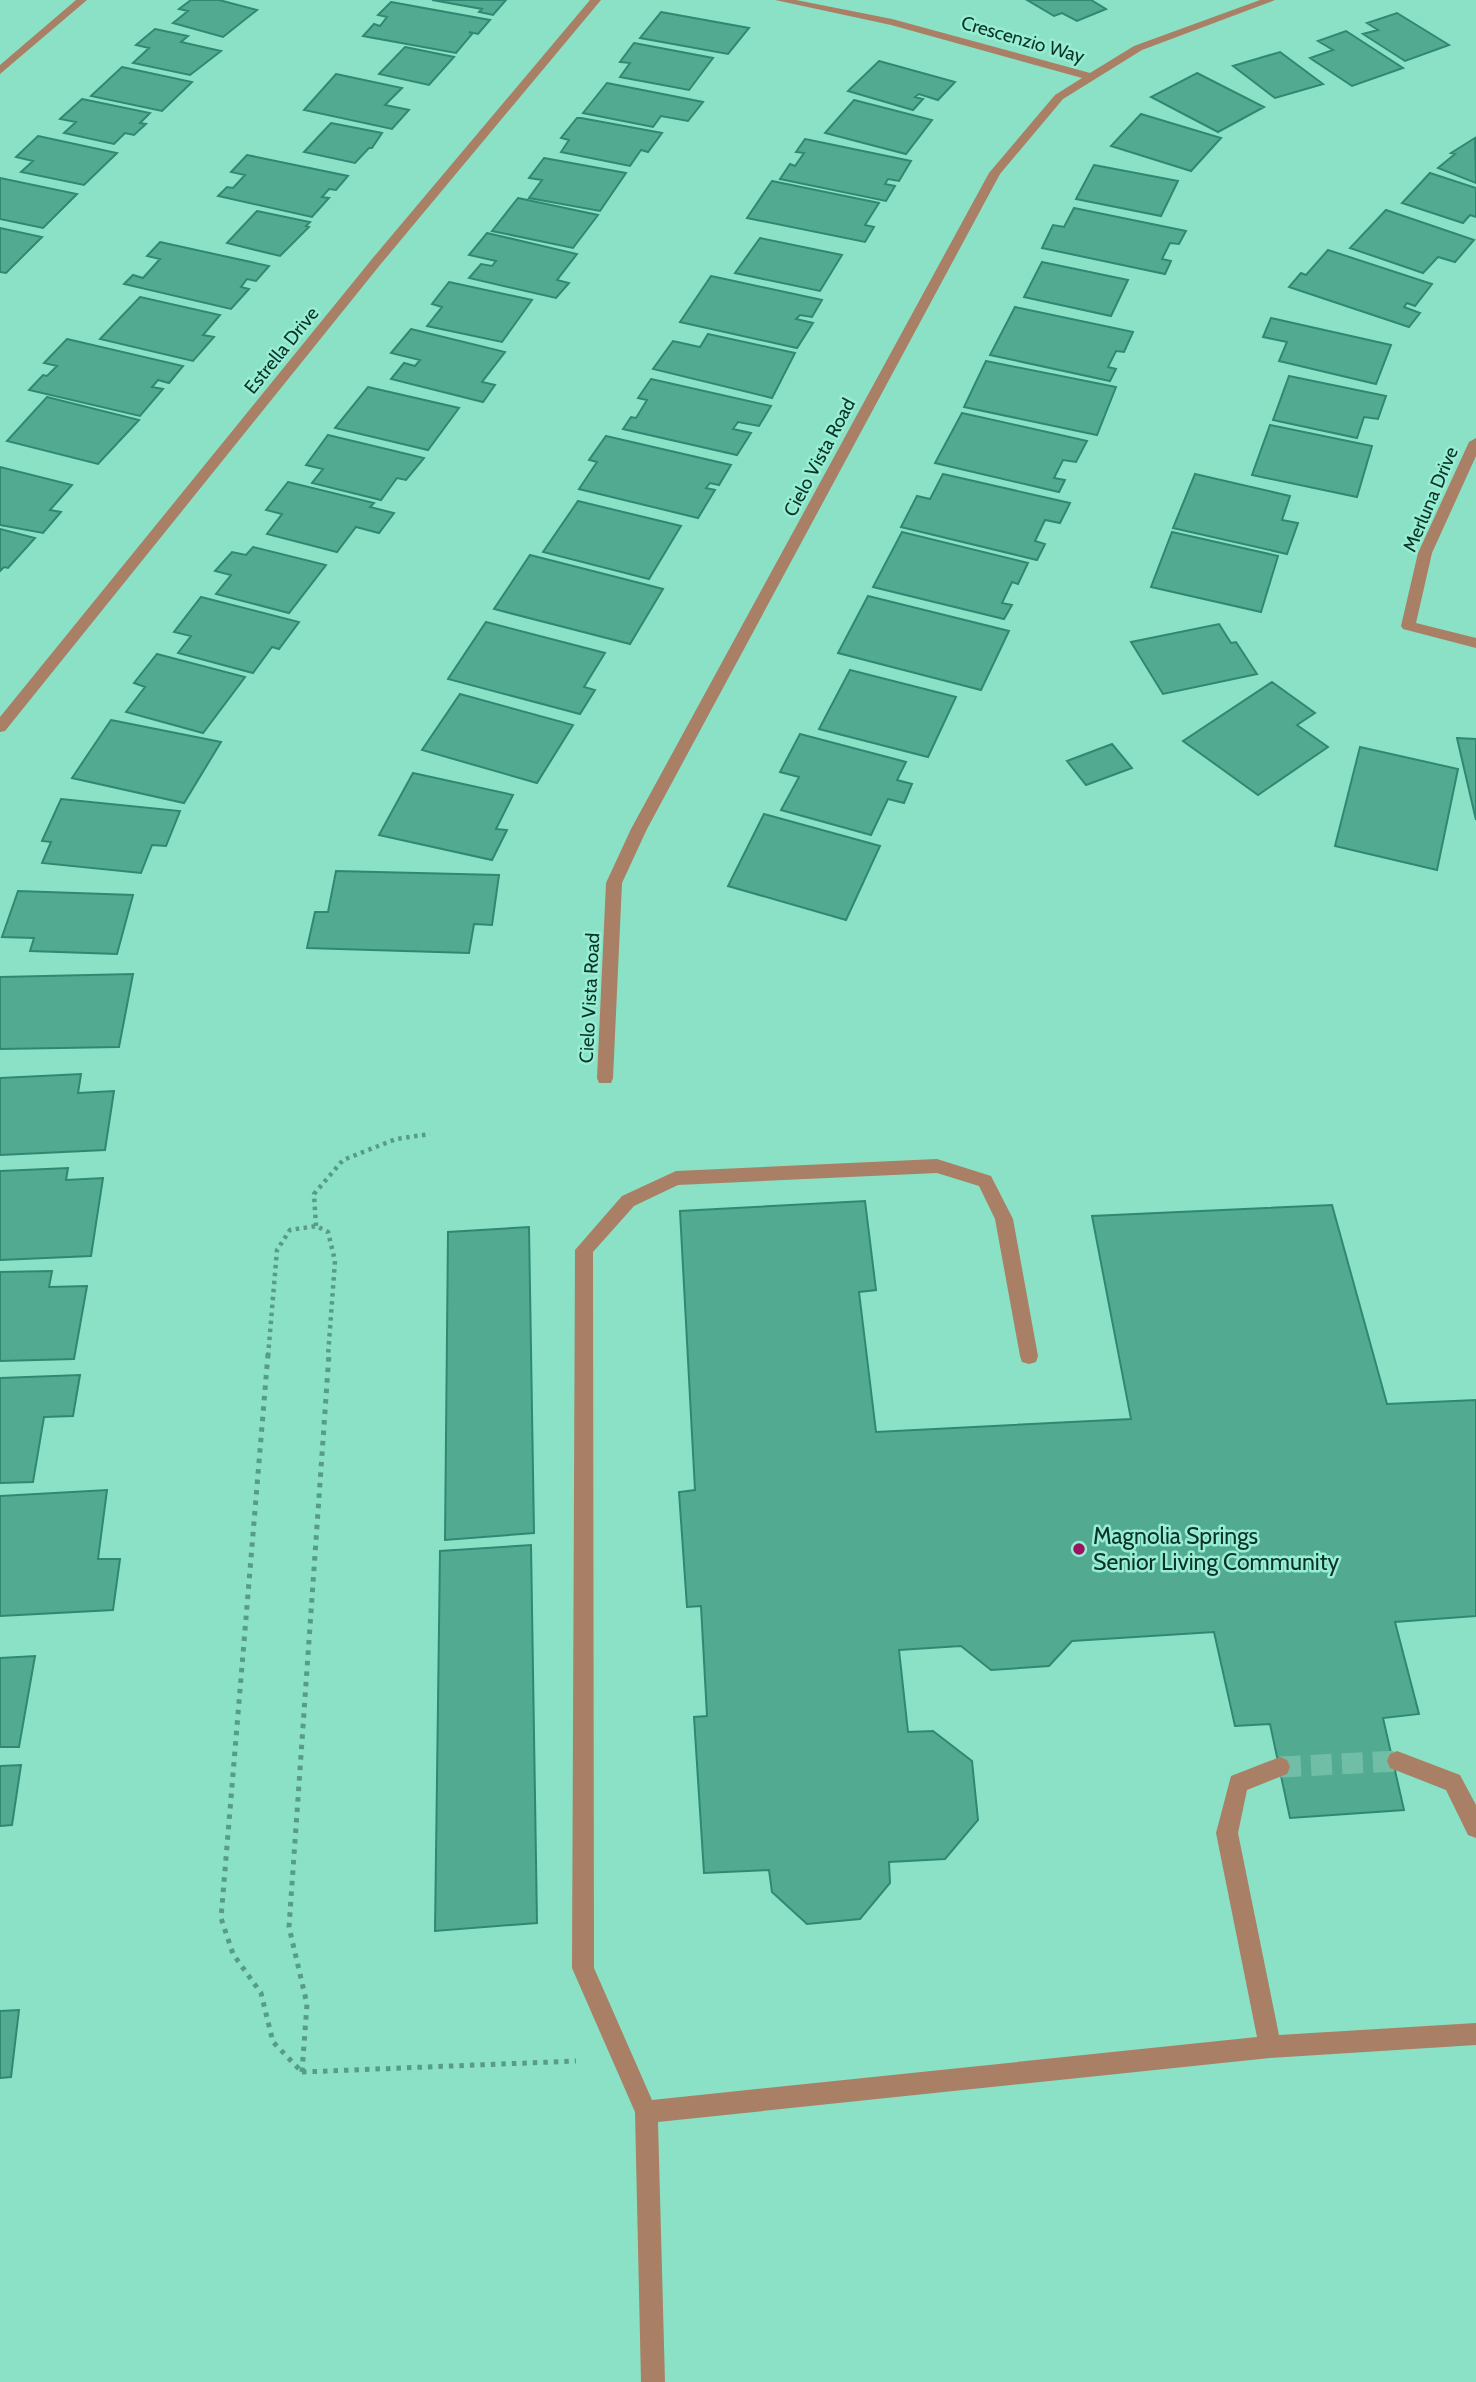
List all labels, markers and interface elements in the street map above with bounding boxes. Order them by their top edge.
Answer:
street label: Crescenzio Way [959,11,1087,68]
street label: Estrella Drive [239,302,324,398]
street label: Cielo Vista Road [779,394,860,520]
street label: Merluna Drive [1398,443,1463,555]
street label: Cielo Vista Road [575,932,604,1064]
place label: Magnolia Springs Senior Living Community [1093,1522,1339,1576]
marker: Magnolia Springs Senior Living Community [1071,1541,1087,1557]

